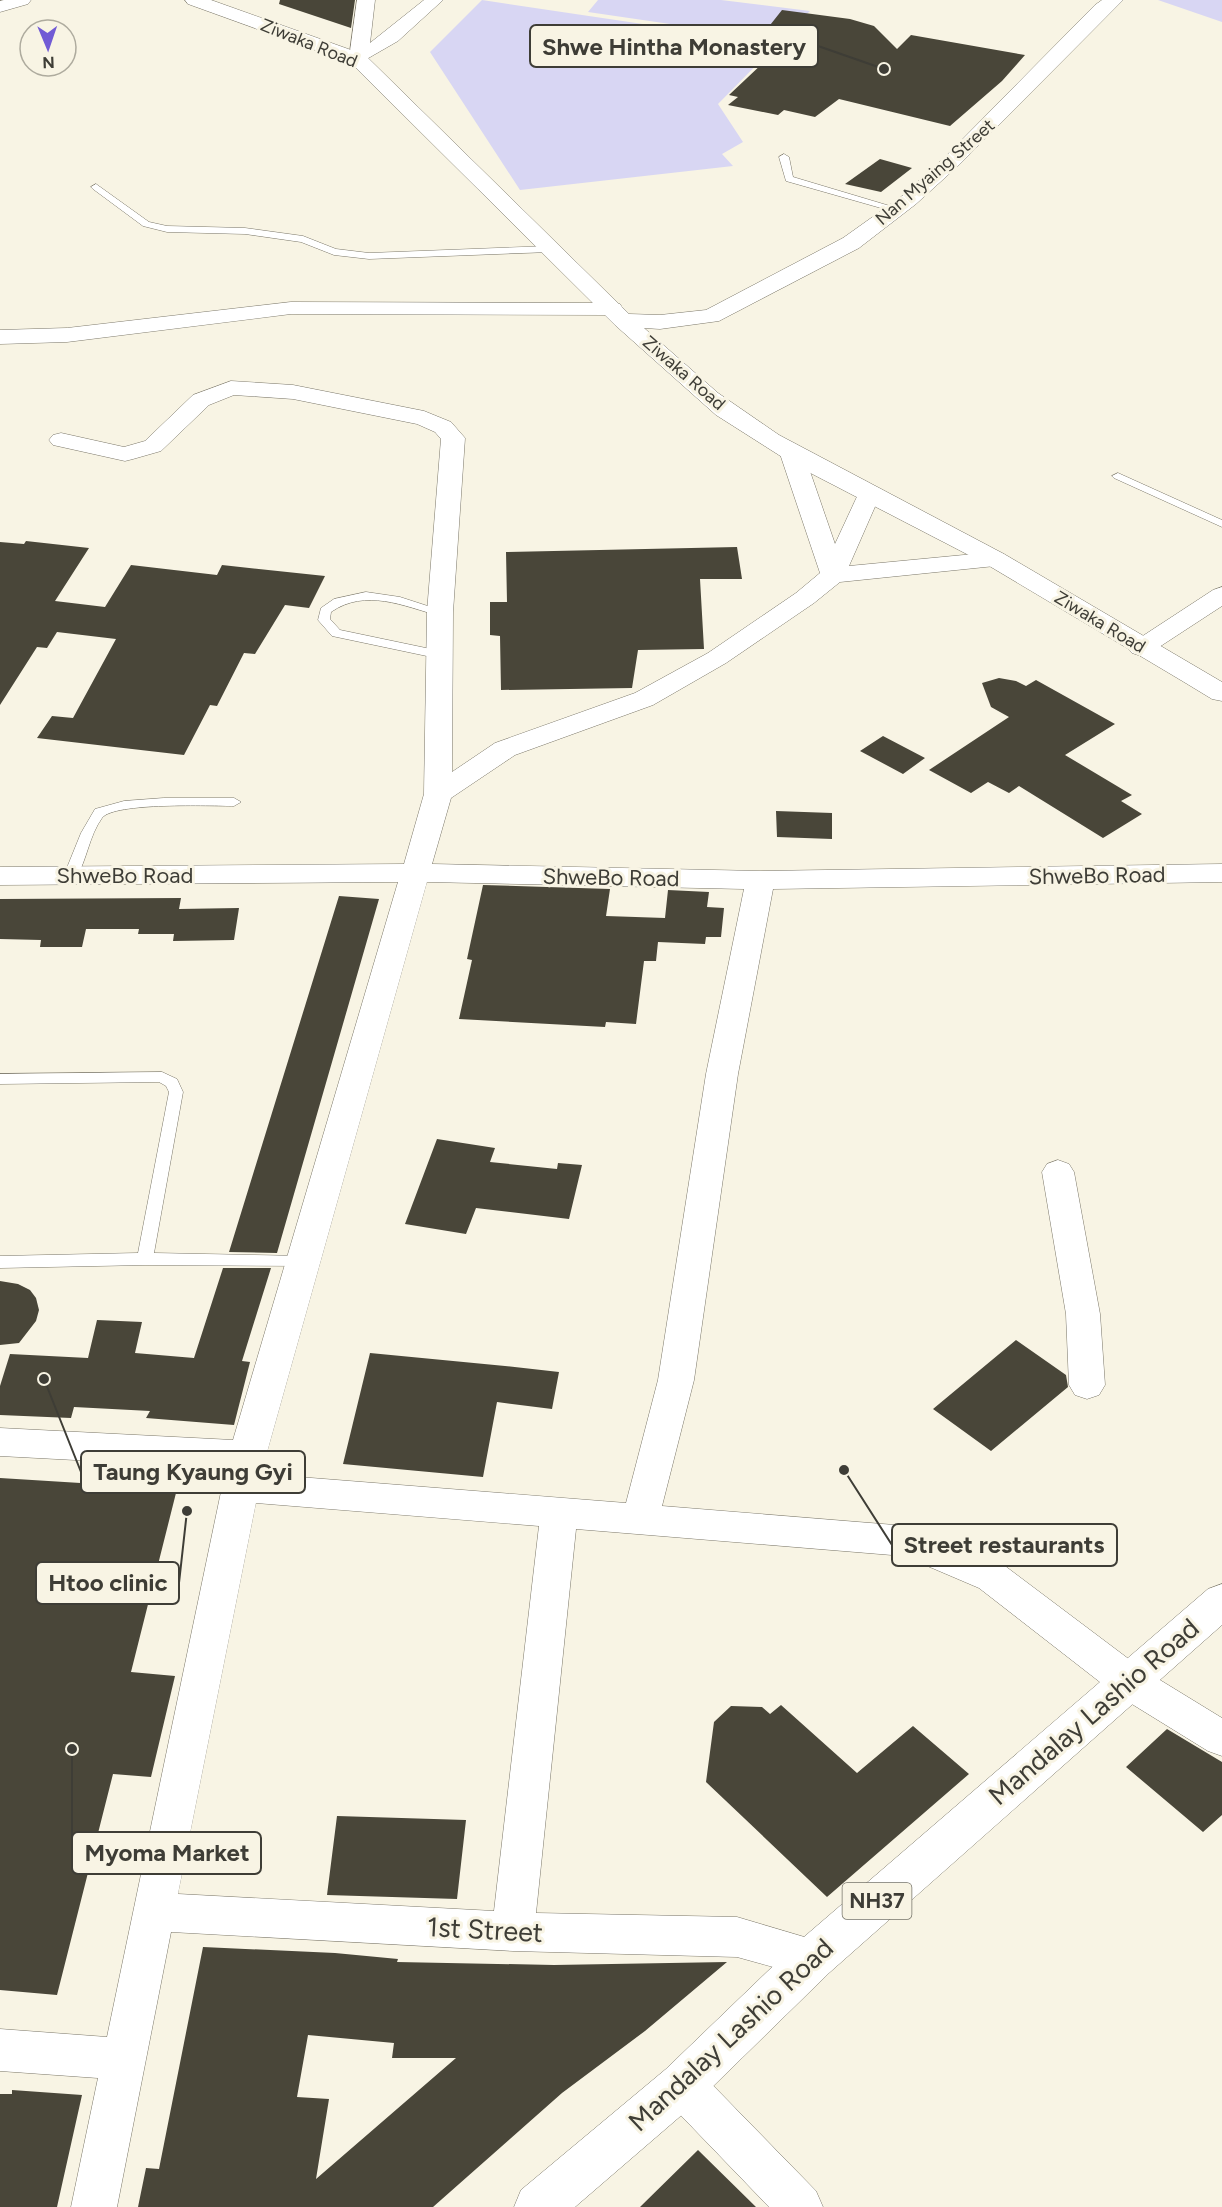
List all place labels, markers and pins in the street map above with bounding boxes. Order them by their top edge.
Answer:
callout: Shwe Hintha Monastery [530,25,818,67]
callout: Taung Kyaung Gyi [81,1451,305,1493]
callout: Street restaurants [892,1524,1117,1566]
callout: Htoo clinic [36,1562,179,1604]
callout: Myoma Market [72,1832,261,1874]

